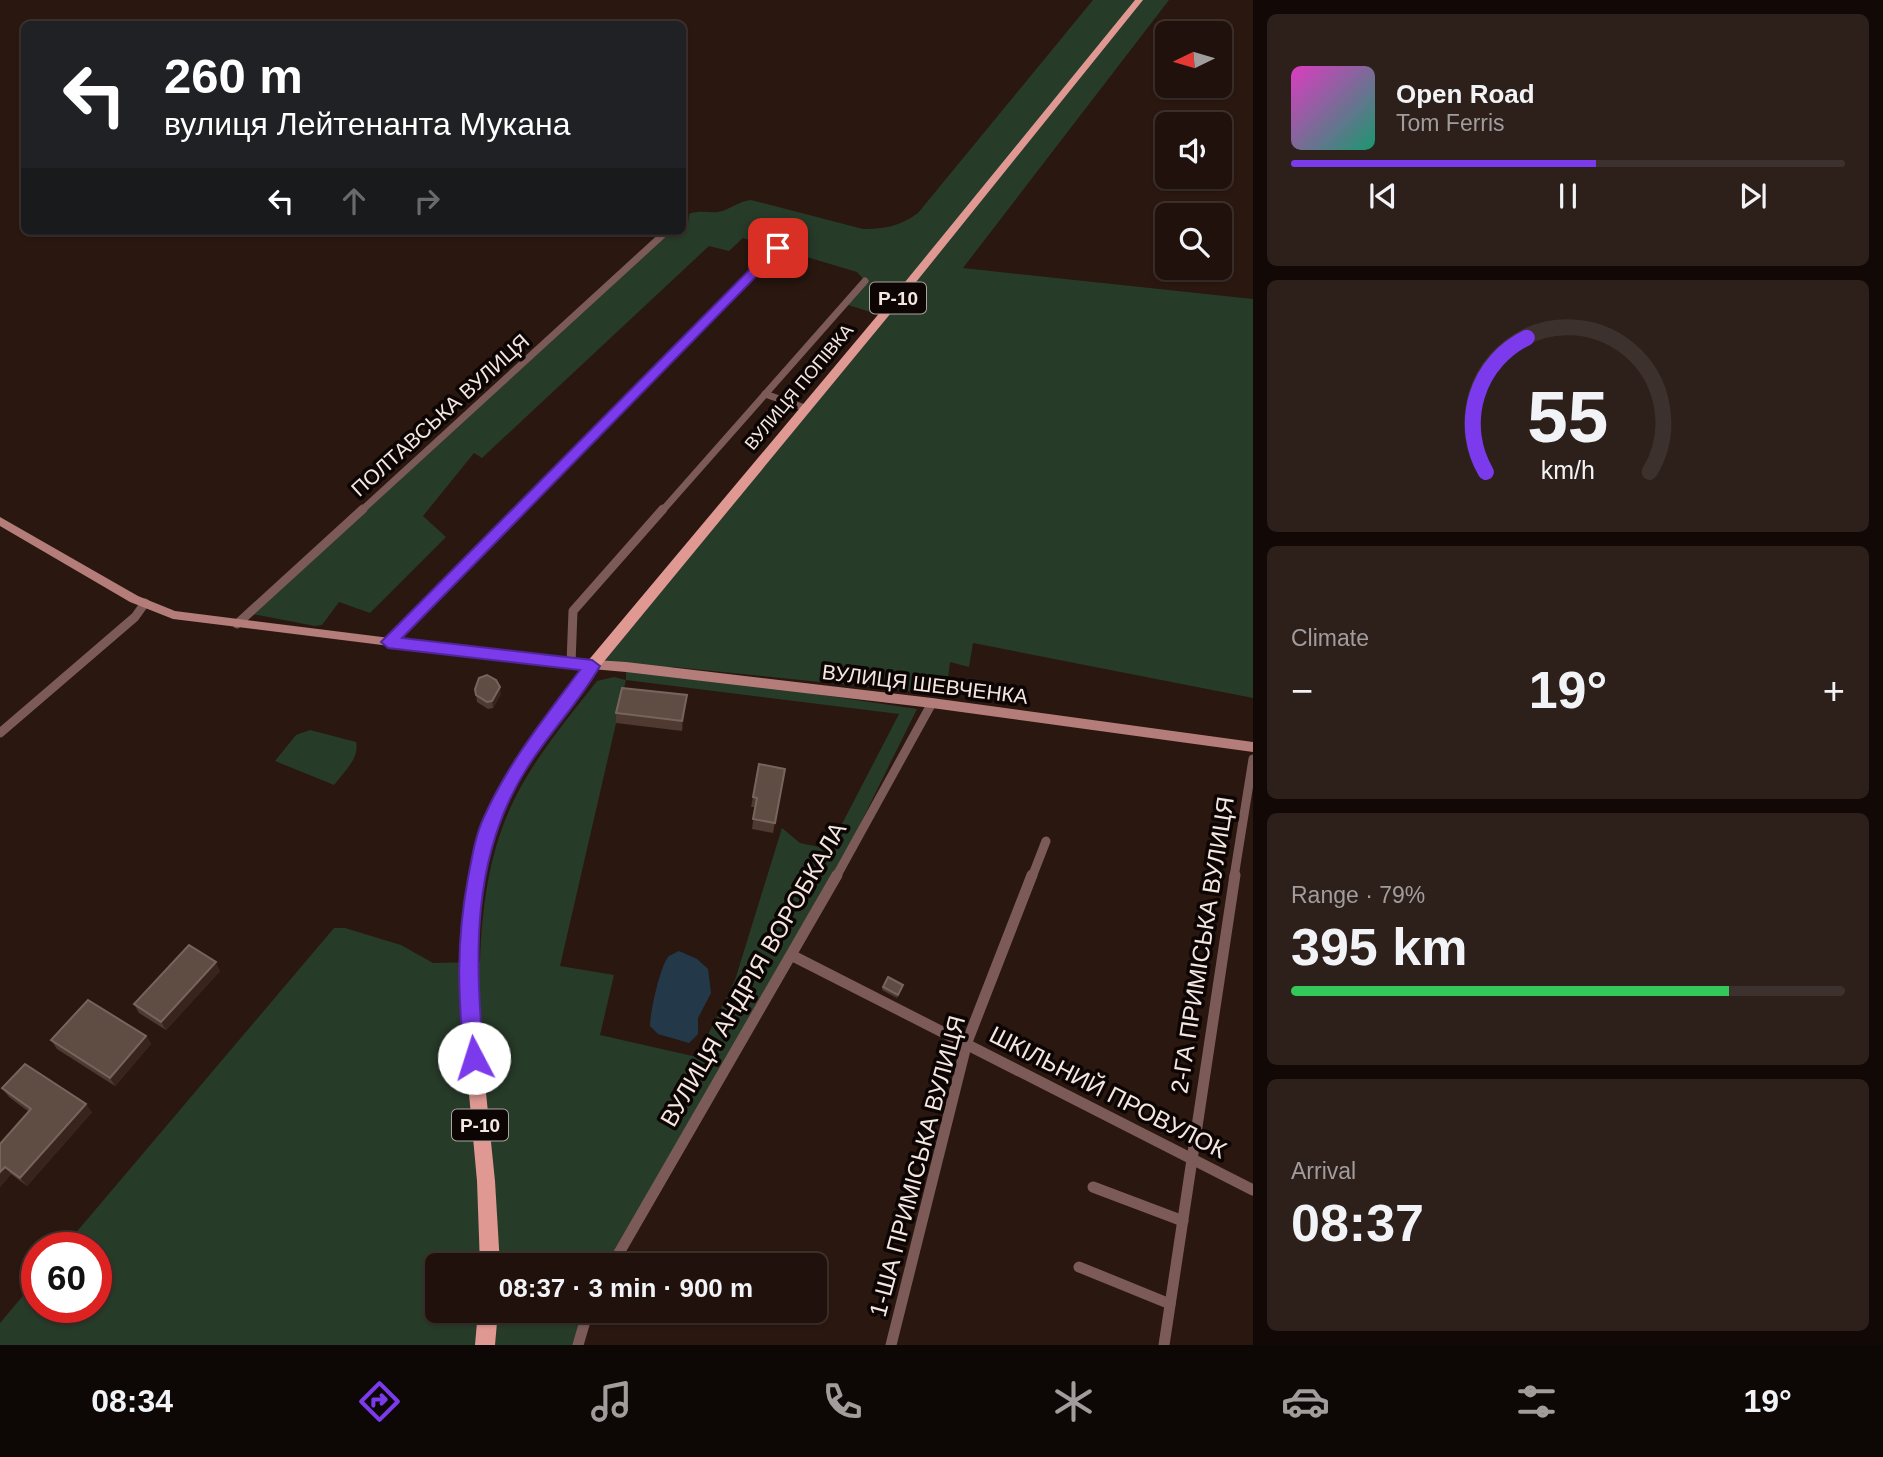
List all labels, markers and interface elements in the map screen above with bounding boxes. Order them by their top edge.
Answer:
north arrow [1155,21,1232,98]
map controls [1155,21,1232,280]
icon: left [49,49,140,140]
text: 260 m [164,49,303,103]
text: Open Road [1396,79,1535,109]
text: вулиця Лейтенанта Мукана [164,106,571,142]
text: Tom Ferris [1396,110,1505,136]
button: sound [1155,112,1232,189]
icon: previous [1364,177,1402,215]
icon: pause [1549,177,1587,215]
icon: next [1734,177,1772,215]
icon: left [262,182,300,220]
icon: ahead [335,182,373,220]
icon: right [408,182,446,220]
button: search [1155,203,1232,280]
pin [748,218,808,278]
icon: arrive [759,229,797,267]
road number: Р-10 [870,282,926,314]
street label: ВУЛИЦЯ ПОПІВКА [741,320,857,454]
street label: ПОЛТАВСЬКА ВУЛИЦЯ [346,329,534,501]
text: 55 [1528,377,1608,458]
text: km/h [1541,456,1595,484]
text: Climate [1291,625,1369,651]
street label: ВУЛИЦЯ ШЕВЧЕНКА [821,660,1029,708]
text: 19° [1529,661,1607,719]
text: − [1291,670,1313,712]
text: + [1823,670,1845,712]
street label: 2-ГА ПРИМІСЬКА ВУЛИЦЯ [1165,795,1239,1095]
street label: ВУЛИЦЯ АНДРІЯ ВОРОБКАЛА [655,817,851,1131]
text: Range · 79% [1291,882,1425,908]
text: 395 km [1291,918,1467,976]
street label: 1-ША ПРИМІСЬКА ВУЛИЦЯ [864,1012,970,1320]
street label: ШКІЛЬНИЙ ПРОВУЛОК [985,1020,1231,1164]
position arrow [437,1021,511,1095]
road number: Р-10 [452,1110,508,1140]
text: Arrival [1291,1158,1356,1184]
text: 08:37 [1291,1194,1424,1252]
speed limit sign: 60 [21,1232,112,1323]
text: 08:37 · 3 min · 900 m [499,1273,753,1303]
icon: directions [355,1377,404,1426]
icon: music [587,1377,636,1426]
icon: phone [818,1377,867,1426]
icon: climate [1049,1377,1098,1426]
icon: car [1281,1377,1330,1426]
icon: filters [1512,1377,1561,1426]
text: 08:34 [91,1383,173,1419]
text: 19° [1743,1383,1792,1419]

